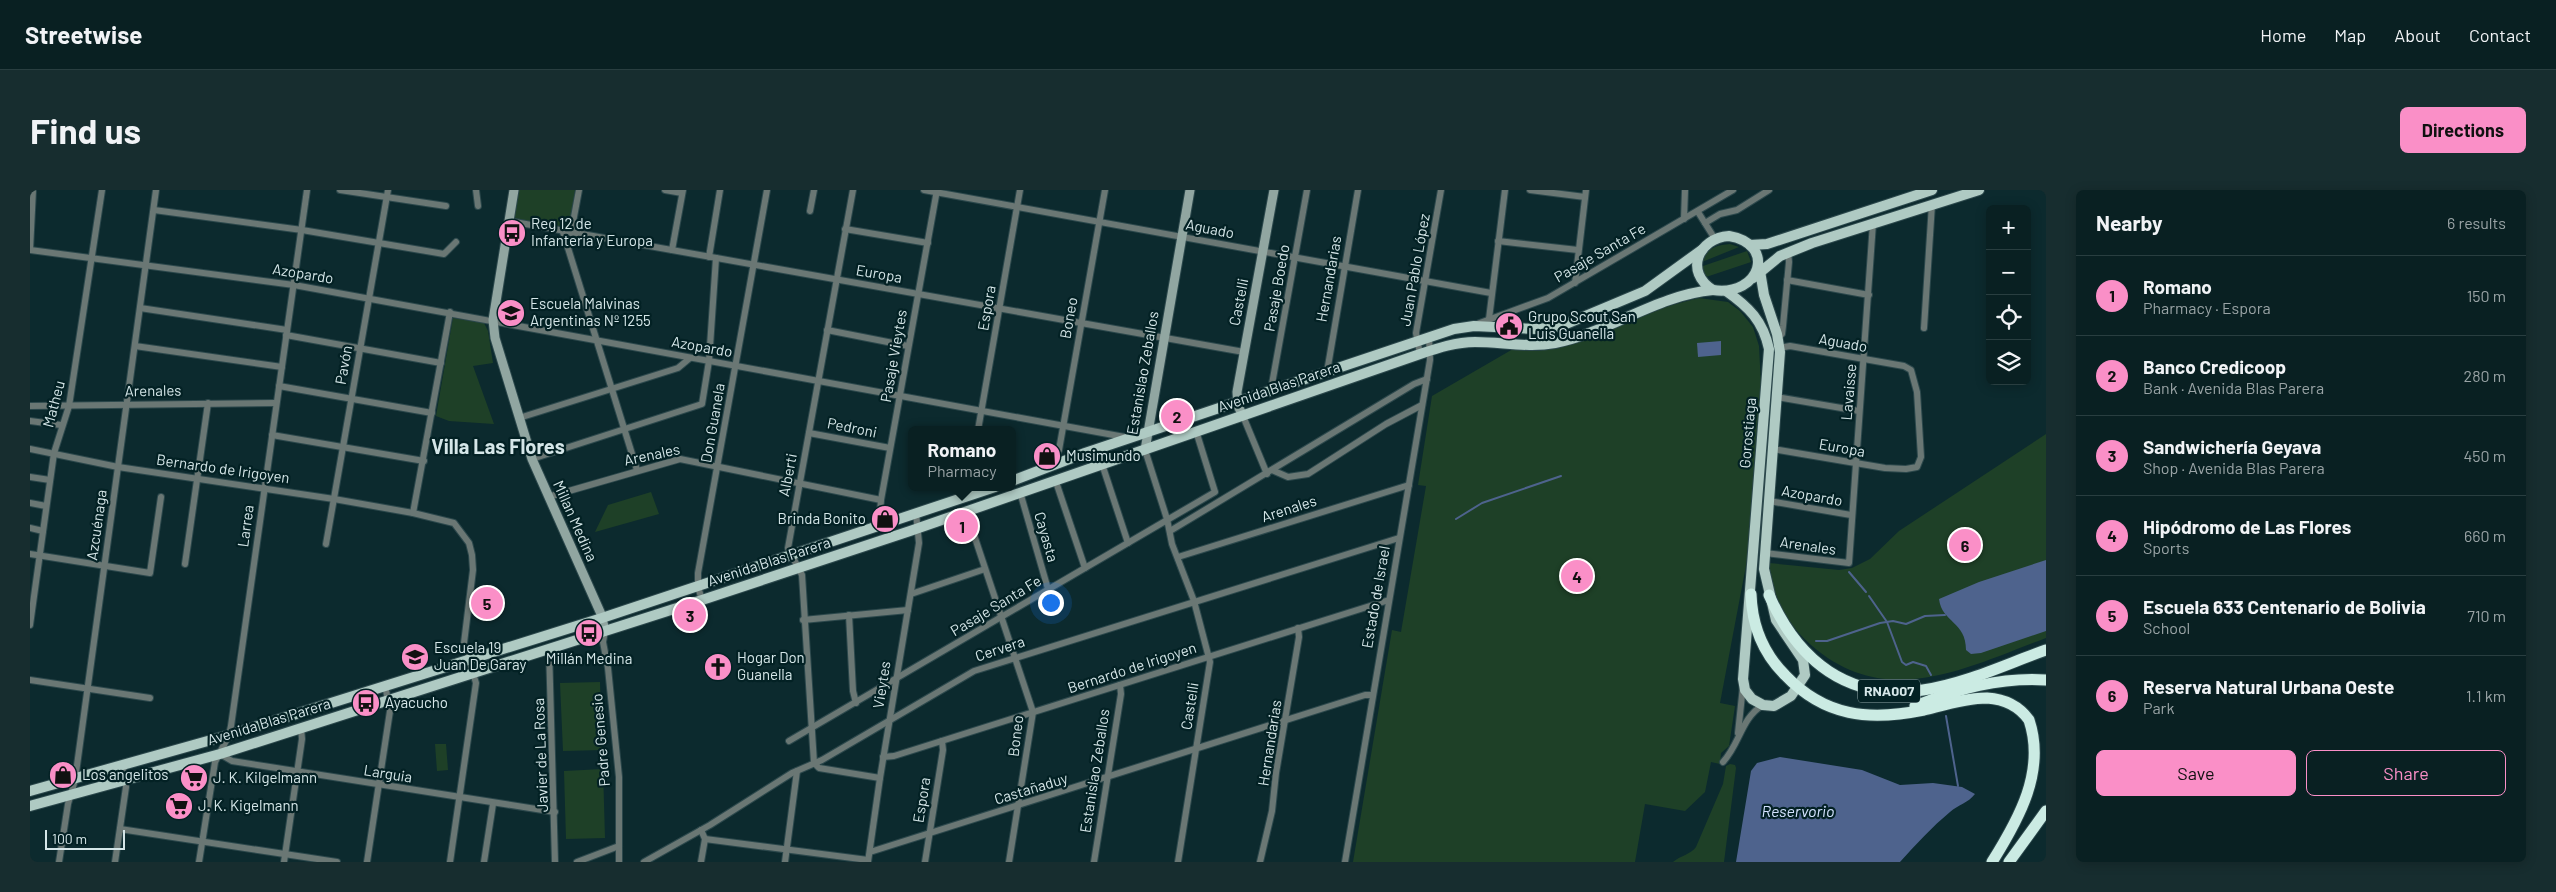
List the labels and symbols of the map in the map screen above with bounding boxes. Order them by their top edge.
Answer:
street label: Juan Pablo López [1395,212,1433,328]
place label: Reg 12 de Infantería y Europa [531,214,653,249]
street label: Aguado [1184,215,1236,242]
bus stop icon: Reg 12 de Infantería y Europa [497,218,527,248]
street label: Pasaje Santa Fe [1551,219,1648,286]
street label: Hernandarias [1312,234,1344,323]
street label: Pasaje Boedo [1260,243,1293,333]
street label: Azopardo [271,259,335,287]
street label: Europa [855,260,904,286]
street label: Castelli [1225,277,1251,327]
street label: Espora [973,284,999,332]
place label: Escuela Malvinas Argentinas Nº 1255 [530,294,651,329]
street label: Boneo [1056,296,1081,340]
school or university icon: Escuela Malvinas Argentinas Nº 1255 [496,298,526,328]
place label: Grupo Scout San Luis Guanella [1528,307,1636,342]
street label: Pasaje Vieytes [876,308,910,404]
street label: Estanislao Zeballos [1122,310,1162,436]
public building icon: Grupo Scout San Luis Guanella [1494,311,1524,341]
street label: Aguado [1818,329,1869,355]
street label: Azopardo [670,332,734,360]
street label: Pavón [331,344,355,386]
street label: Avenida Blas Parera [1215,357,1342,415]
street label: Lavaisse [1837,363,1859,421]
street label: Matheu [38,378,68,429]
street label: Arenales [124,381,182,399]
street label: Don Guanela [696,382,728,464]
pin: 2 [1161,397,1193,435]
street label: Gorostiaga [1735,397,1759,469]
street label: Pedroni [826,413,879,441]
district label: Villa Las Flores [431,434,565,458]
street label: Europa [1818,434,1867,460]
street label: Arenales [622,439,681,469]
shop icon: Musimundo [1032,441,1062,471]
place label: Musimundo [1066,446,1141,464]
street label: Bernardo de Irigoyen [155,450,291,486]
street label: Alberti [774,452,800,498]
street label: Millan Medina [550,477,602,564]
street label: Azopardo [1780,481,1844,509]
street label: Azcuénaga [82,488,110,561]
street label: Arenales [1259,491,1318,525]
street label: Larrea [233,504,257,548]
shop icon: Brinda Bonito [870,504,900,534]
pin: 1 [946,507,978,545]
place label: Brinda Bonito [778,509,866,527]
street label: Cayasta [1031,510,1063,564]
pin: 6 [1949,526,1981,564]
street label: Arenales [1779,532,1837,558]
street label: Avenida Blas Parera [705,533,832,589]
street label: Estado de Israel [1357,544,1393,649]
pin: 4 [1561,557,1593,595]
street label: Pasaje Santa Fe [947,571,1044,639]
pin: 5 [471,584,503,622]
your location [1038,590,1064,616]
pin: 3 [674,596,706,634]
bus stop icon: Millán Medina [574,618,604,648]
street label: Cervera [973,632,1027,664]
place label: Escuela 19 Juan De Garay [434,638,526,673]
street label: Bernardo de Irigoyen [1065,638,1198,696]
school or university icon: Escuela 19 Juan De Garay [400,642,430,672]
place label: Hogar Don Guanella [737,648,805,683]
place label: Millán Medina [546,649,632,667]
church icon: Hogar Don Guanella [703,652,733,682]
street label: Vieytes [868,660,894,710]
road number: RNA007 [1858,680,1920,702]
street label: Castelli [1176,681,1202,731]
bus stop icon: Ayacucho [351,688,381,718]
place label: Ayacucho [385,693,448,711]
street label: Padre Genesio [587,693,613,787]
street label: Avenida Blas Parera [205,694,333,748]
street label: Javier de La Rosa [529,698,551,812]
street label: Hernandarias [1253,698,1285,787]
street label: Estanislao Zeballos [1075,708,1113,834]
street label: Boneo [1004,714,1026,758]
shop icon: Los angelitos [48,760,78,790]
street label: Larguia [363,760,414,786]
supermarket icon: J. K. Kilgelmann [179,763,209,793]
place label: Los angelitos [82,765,169,783]
place label: J. K. Kilgelmann [213,768,317,786]
street label: Castañaduy [992,768,1070,808]
street label: Espora [909,776,933,824]
supermarket icon: J. K. Kigelmann [164,791,194,821]
place label: J. K. Kigelmann [198,796,299,814]
water label: Reservorio [1761,801,1835,820]
scale bar [45,827,125,850]

